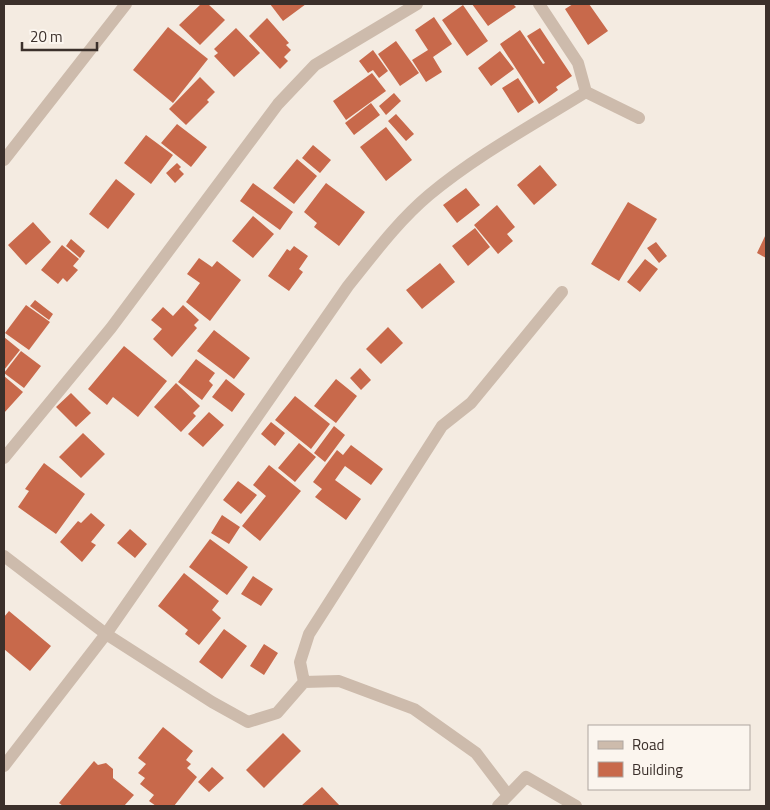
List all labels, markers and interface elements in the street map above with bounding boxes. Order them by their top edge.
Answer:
scale bar [22,20,98,52]
text: 20 m [30,25,63,48]
legend [588,725,750,790]
text: Road [632,733,664,756]
text: Building [632,758,683,781]

